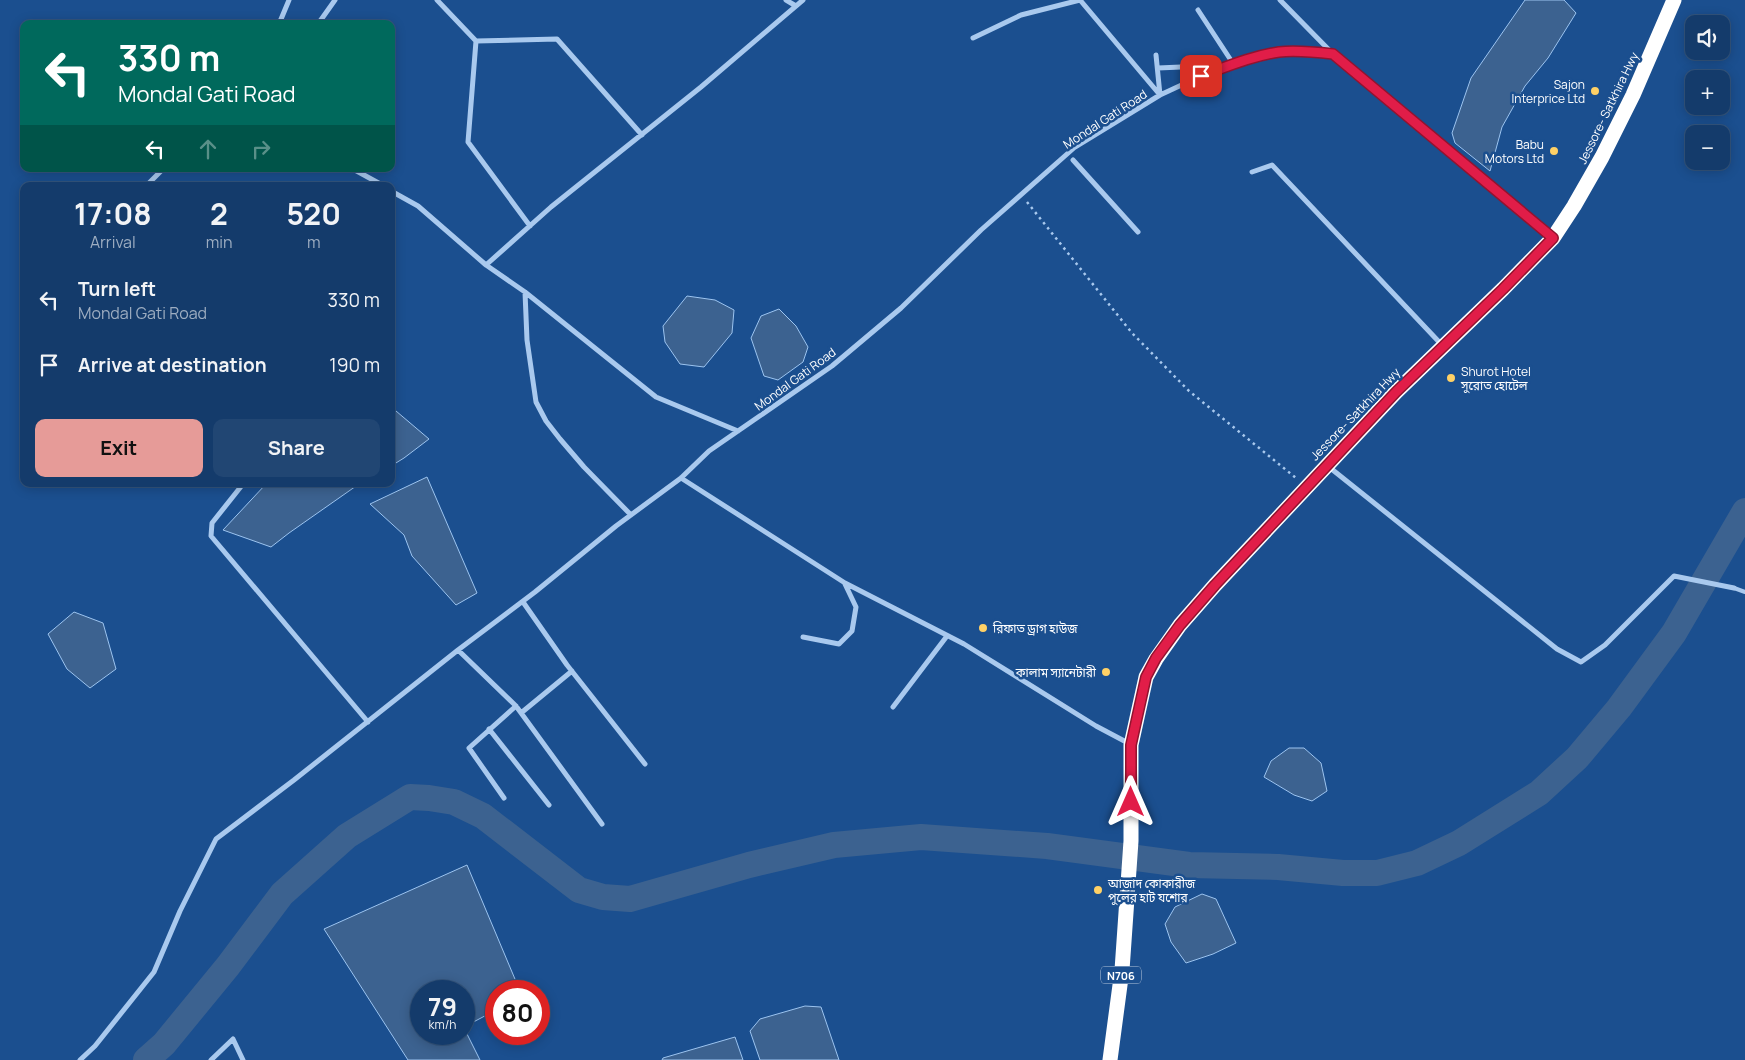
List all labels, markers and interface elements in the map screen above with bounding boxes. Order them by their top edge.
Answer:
map controls [1685,15,1730,170]
button: sound [1685,15,1730,60]
text: 330 m [118,34,220,82]
icon: left [35,40,100,105]
street label: Jessore- Satkhira Hwy [1573,49,1643,167]
pin [1180,55,1222,97]
icon: arrive [1187,62,1215,90]
button: + [1685,70,1730,115]
place label: Sajon Interprice Ltd [1512,76,1585,107]
text: Mondal Gati Road [118,79,296,109]
marker: Sajon Interprice Ltd [1589,85,1601,97]
street label: Mondal Gati Road [1060,86,1150,152]
button: − [1685,125,1730,170]
icon: left [141,135,169,163]
icon: ahead [194,135,222,163]
icon: right [247,135,275,163]
place label: Babu Motors Ltd [1485,136,1544,167]
marker: Babu Motors Ltd [1548,145,1560,157]
text: 17:08 [74,193,152,234]
text: 2 [210,193,228,234]
text: 520 [287,193,341,234]
text: Arrival [90,231,136,253]
text: min [206,231,232,253]
text: m [307,231,321,253]
text: Turn left [78,276,156,302]
icon: left [35,286,63,314]
text: 330 m [327,287,380,313]
text: Mondal Gati Road [78,302,207,324]
street label: Mondal Gati Road [751,344,839,414]
icon: arrive [35,351,63,379]
text: Arrive at destination [78,352,267,378]
text: 190 m [329,352,380,378]
place label: Shurot Hotel সুরোত হোটেল [1460,363,1531,394]
street label: Jessore- Satkhira Hwy [1306,364,1404,464]
marker: Shurot Hotel সুরোত হোটেল [1445,372,1457,384]
button: Exit [35,419,203,477]
button: Share [213,419,380,477]
place label: রিফাত ড্রাগ হাউজ [992,620,1078,637]
marker: রিফাত ড্রাগ হাউজ [977,622,989,634]
place label: কালাম স্যানেটারী [1015,664,1097,681]
marker: কালাম স্যানেটারী [1100,666,1112,678]
position arrow [1104,775,1156,827]
place label: আজাদ কোকারীজ পুলের হাট যশোর [1107,875,1196,906]
marker: আজাদ কোকারীজ পুলের হাট যশোর [1092,884,1104,896]
road number: N706 [1101,966,1141,984]
speed limit sign: 80 [485,980,550,1045]
text: 79 [428,989,457,1024]
text: km/h [429,1016,456,1033]

